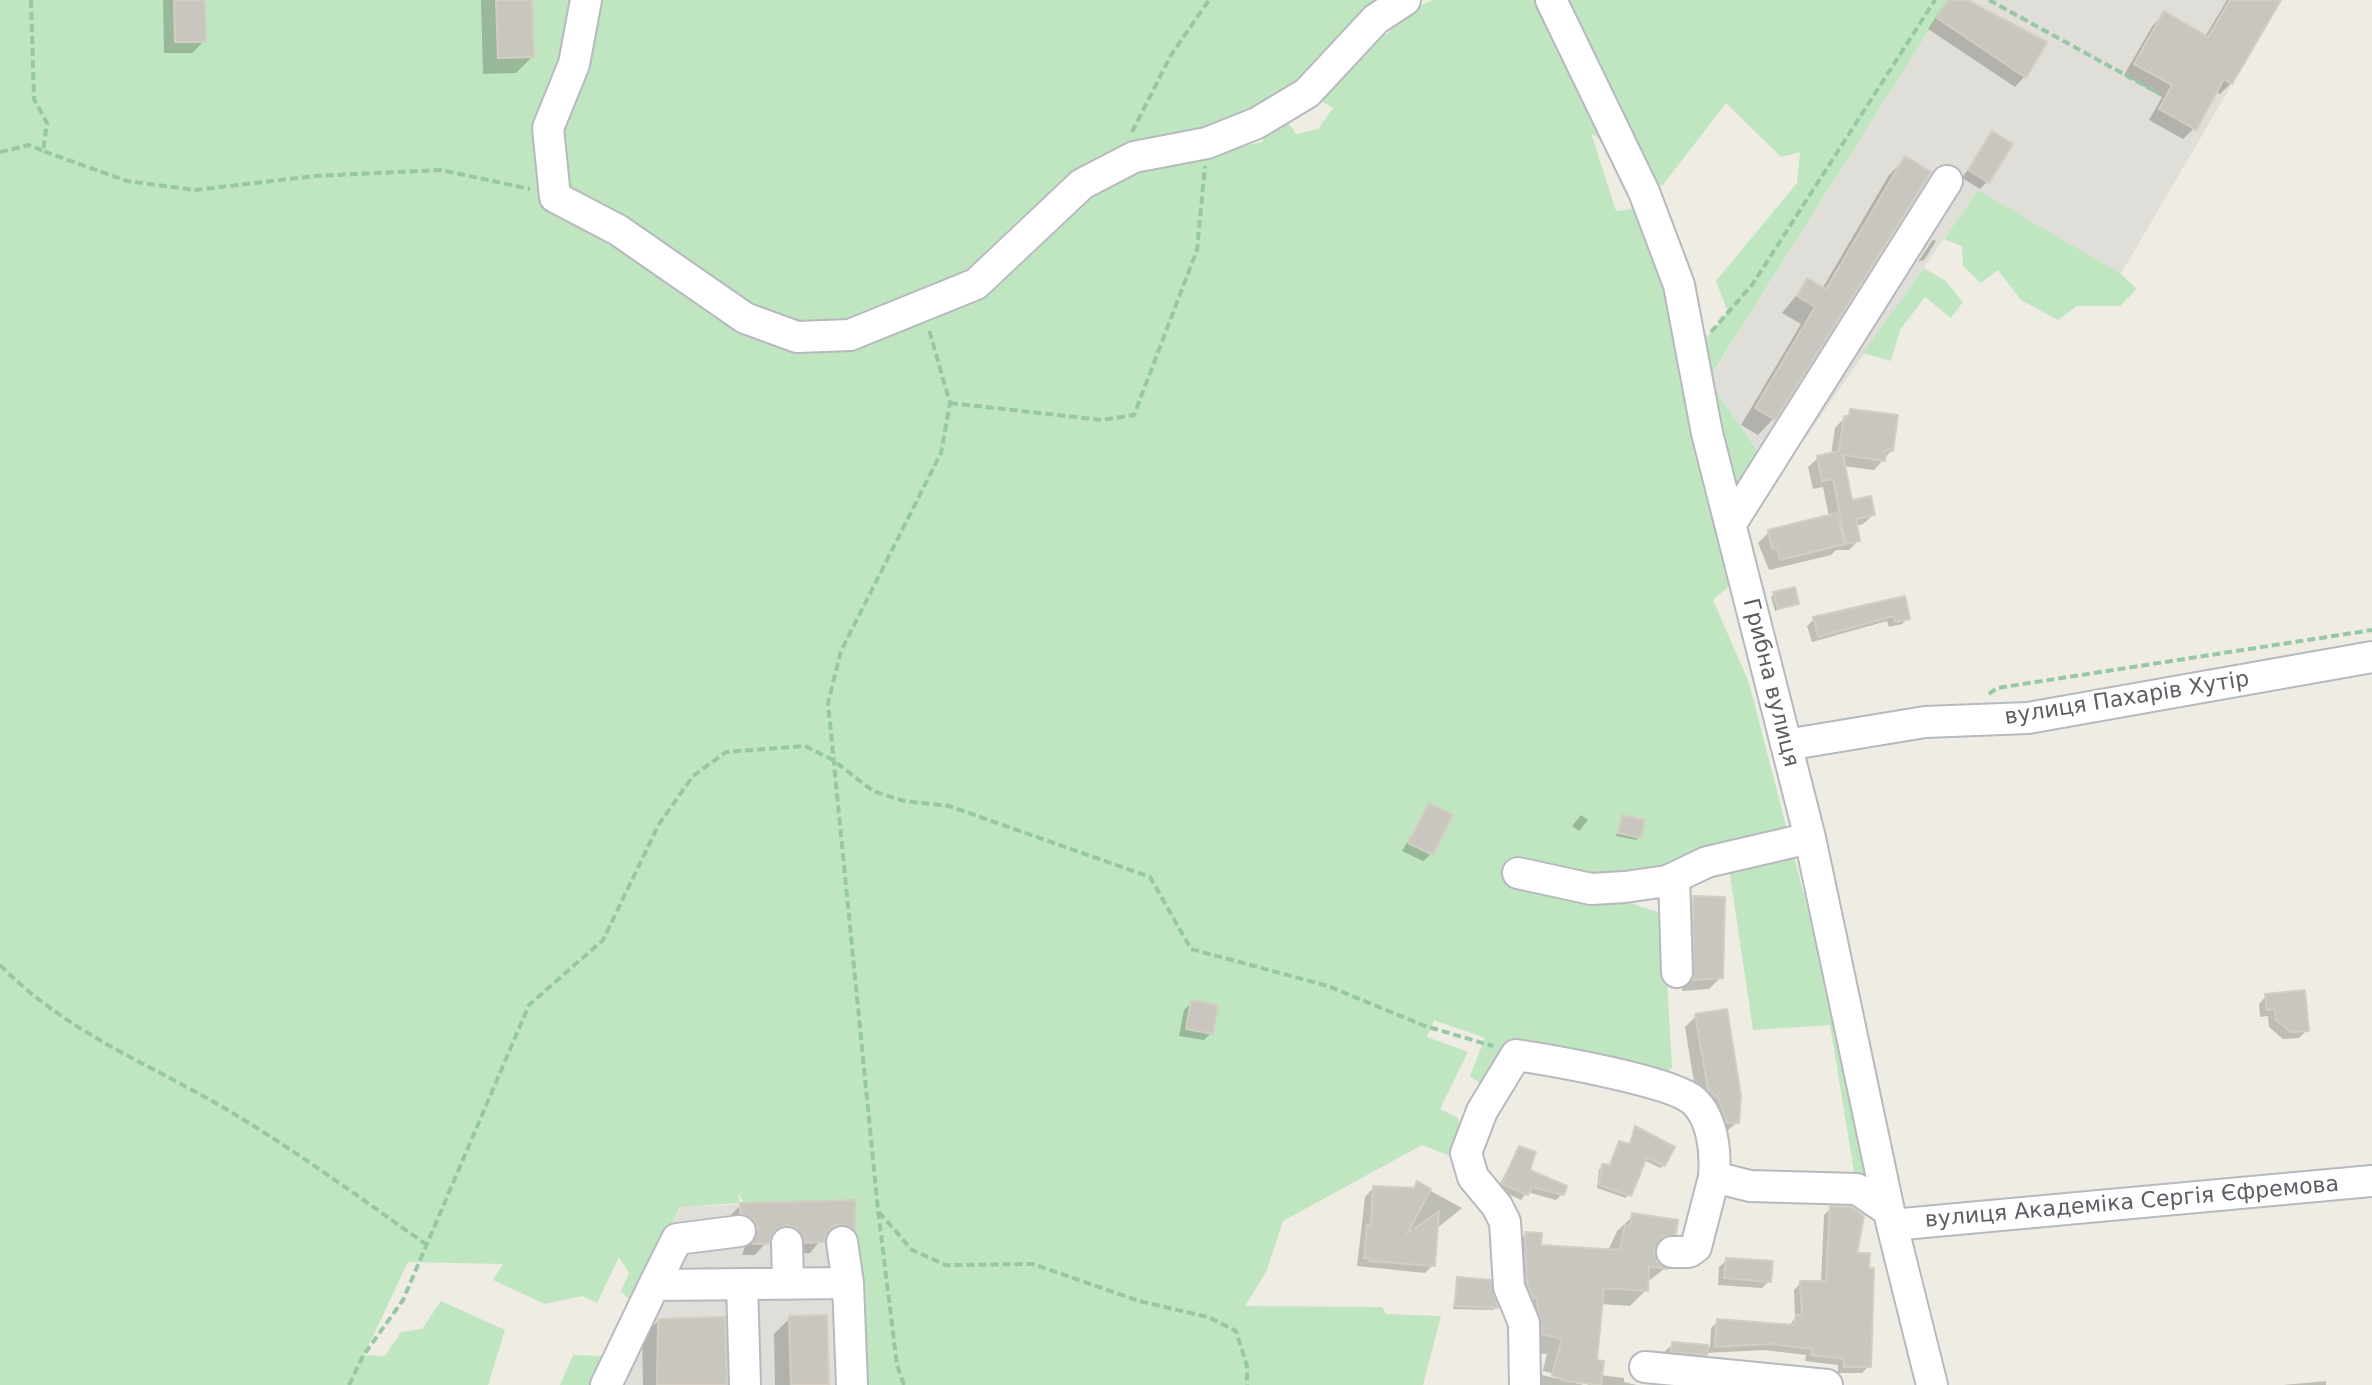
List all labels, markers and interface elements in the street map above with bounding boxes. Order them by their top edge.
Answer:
street label: Грибна вулиця [1736,596,1804,770]
street label: вулиця Пахарів Хутір [2003,667,2251,731]
street label: вулиця Академіка Сергія Єфремова [1924,1172,2340,1234]

